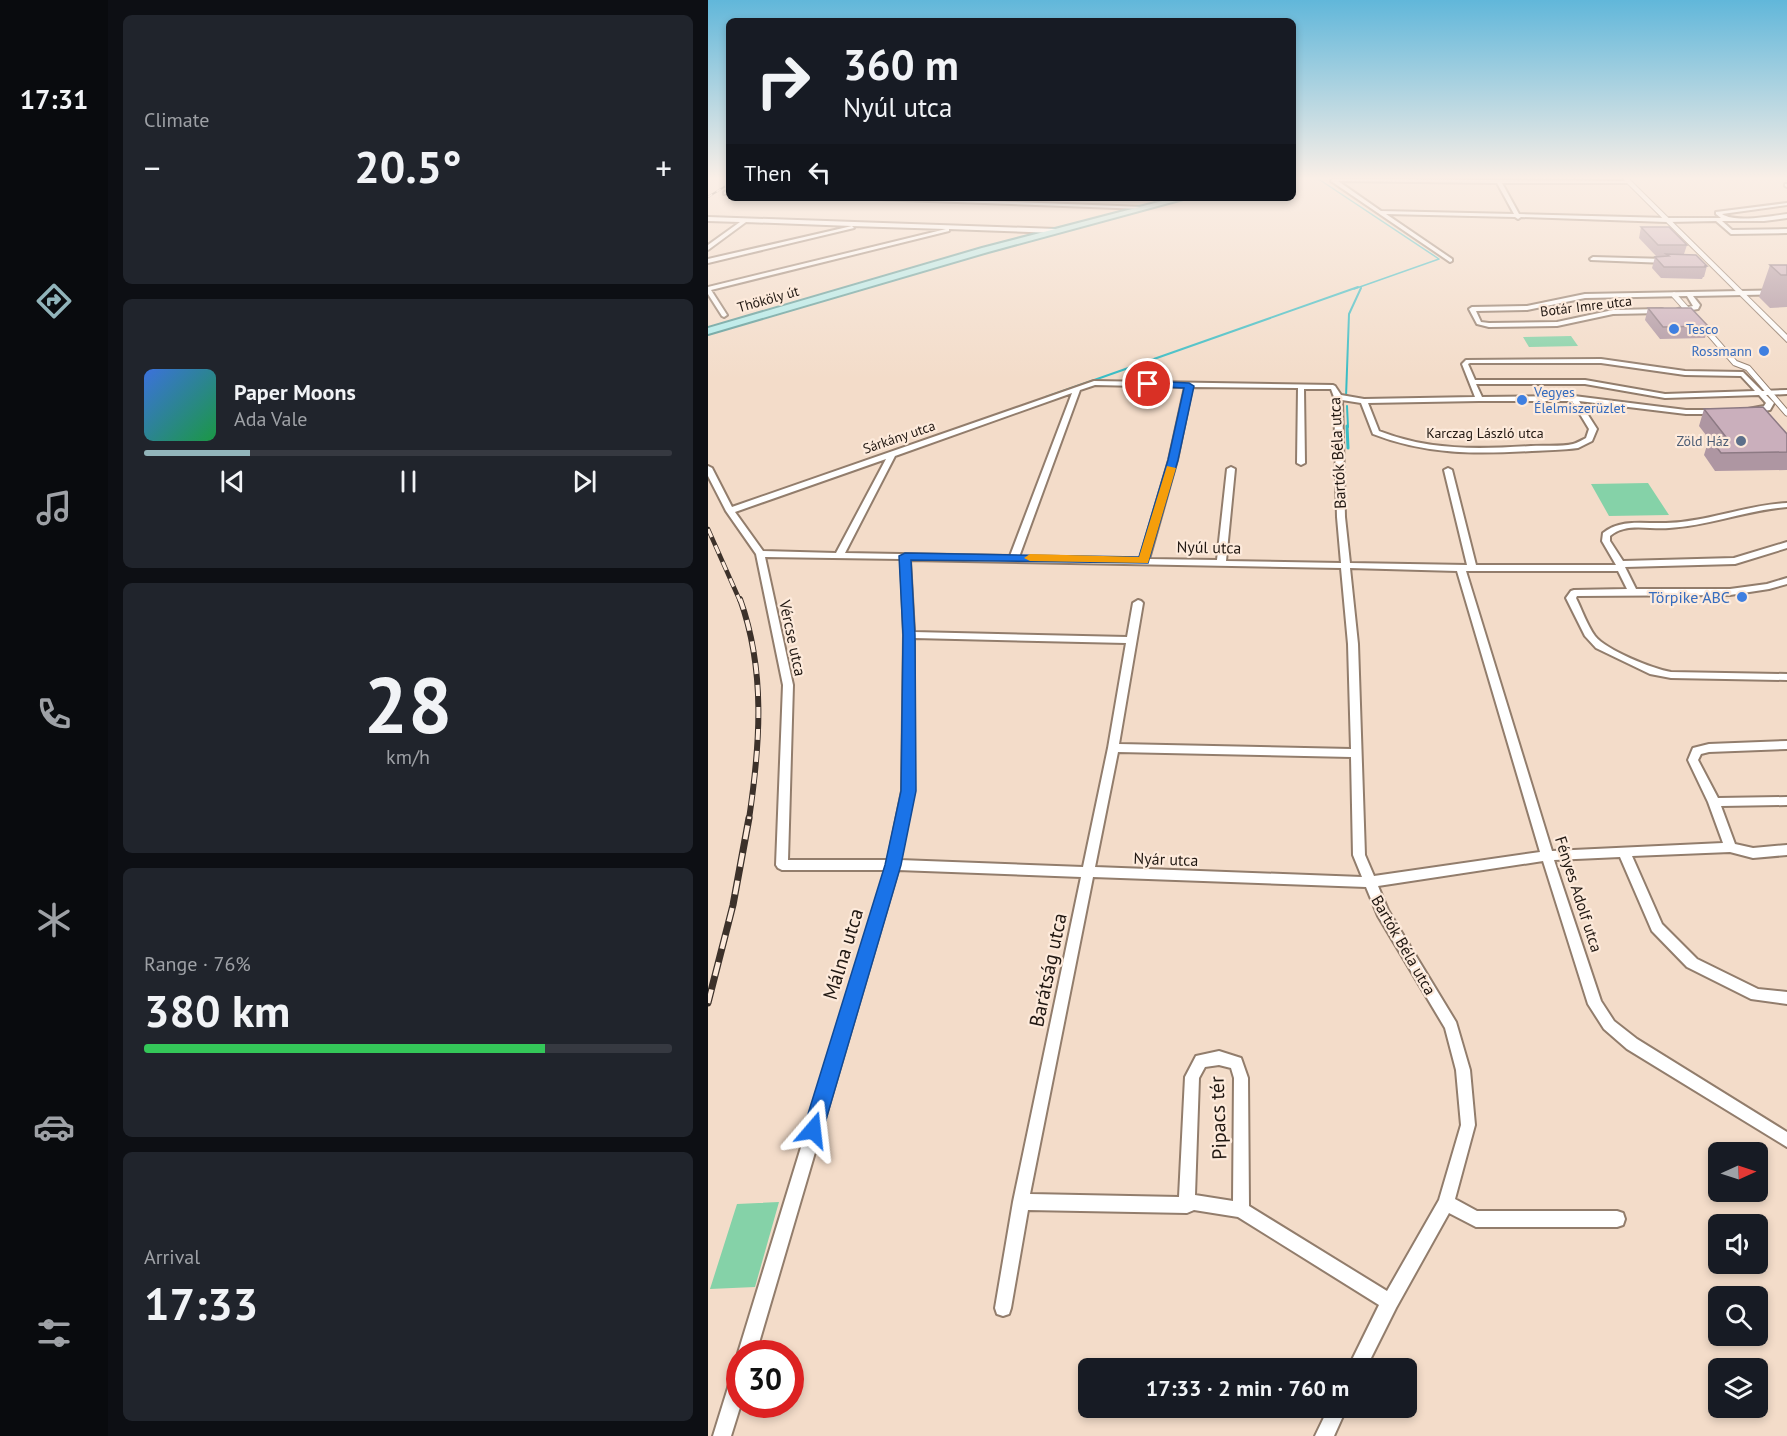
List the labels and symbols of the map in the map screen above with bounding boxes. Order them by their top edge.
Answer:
street label: Thököly út [735,282,801,316]
street label: Botár Imre utca [1539,291,1633,321]
place label: Tesco [1686,320,1718,338]
marker: Tesco [1667,322,1681,336]
place label: Rossmann [1691,342,1752,360]
marker: Rossmann [1757,344,1771,358]
pin [1122,358,1173,409]
place label: Vegyes Élelmiszerüzlet [1533,383,1626,417]
marker: Vegyes Élelmiszerüzlet [1515,393,1529,407]
street label: Bartók Béla utca [1324,397,1350,509]
street label: Sárkány utca [860,416,938,458]
street label: Karczag László utca [1426,424,1544,442]
place label: Zöld Ház [1677,432,1729,450]
marker: Zöld Ház [1734,434,1748,448]
street label: Nyúl utca [1176,536,1242,558]
place label: Törpike ABC [1649,587,1730,607]
marker: Törpike ABC [1735,590,1749,604]
street label: Vércse utca [775,597,811,678]
street label: Fényes Adolf utca [1551,834,1607,954]
street label: Nyár utca [1133,848,1199,870]
street label: Bartók Béla utca [1367,892,1441,998]
street label: Málna utca [817,905,869,1003]
street label: Barátság utca [1023,911,1073,1029]
street label: Pipacs tér [1204,1076,1232,1160]
position arrow [781,1098,845,1162]
north arrow [1708,1142,1768,1202]
speed limit sign: 30 [726,1340,804,1418]

